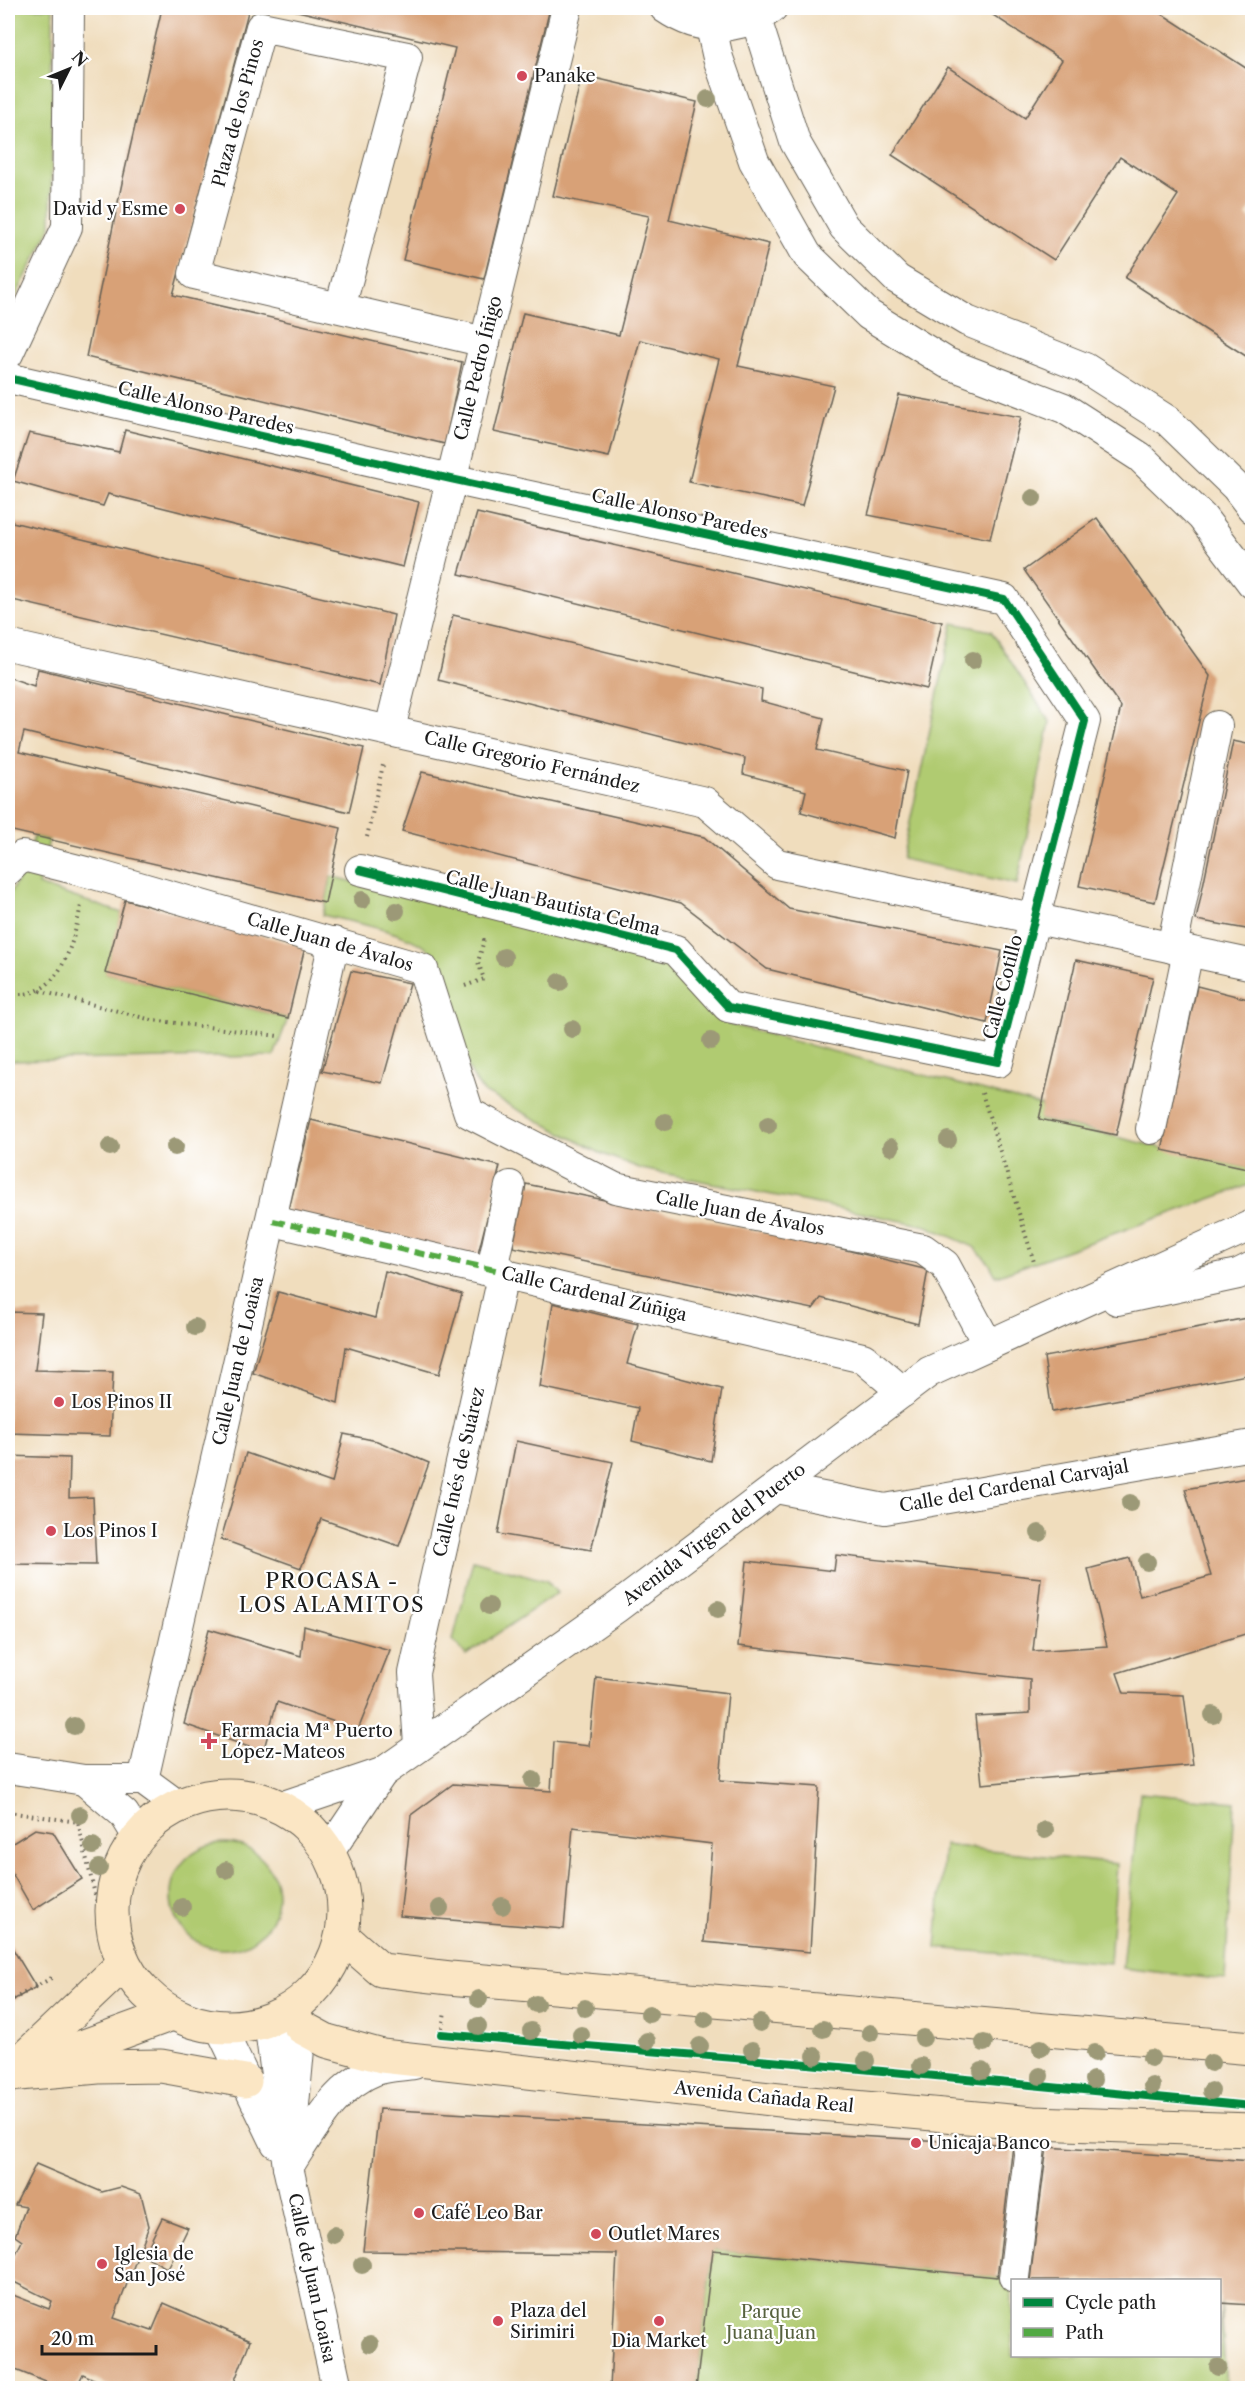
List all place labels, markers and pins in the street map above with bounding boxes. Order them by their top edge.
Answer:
place label: Panake [534,65,596,87]
marker: Panake [515,69,529,83]
place label: David y Esme [53,198,168,220]
marker: David y Esme [173,202,187,216]
place label: Los Pinos II [71,1391,172,1413]
marker: Los Pinos II [52,1395,66,1409]
place label: Los Pinos I [63,1520,158,1542]
marker: Los Pinos I [44,1524,58,1538]
place label: Farmacia Mª Puerto López-Mateos [221,1720,393,1763]
marker: Farmacia Mª Puerto López-Mateos [202,1734,216,1748]
place label: Unicaja Banco [928,2132,1050,2154]
marker: Unicaja Banco [909,2136,923,2150]
place label: Café Leo Bar [431,2202,543,2224]
marker: Café Leo Bar [412,2206,426,2220]
place label: Outlet Mares [608,2223,720,2245]
marker: Outlet Mares [589,2227,603,2241]
place label: Iglesia de San José [114,2243,194,2286]
marker: Iglesia de San José [95,2257,109,2271]
place label: Plaza del Sirimiri [510,2300,586,2343]
marker: Plaza del Sirimiri [491,2314,505,2328]
marker: Dia Market [652,2314,666,2328]
place label: Dia Market [611,2330,707,2352]

